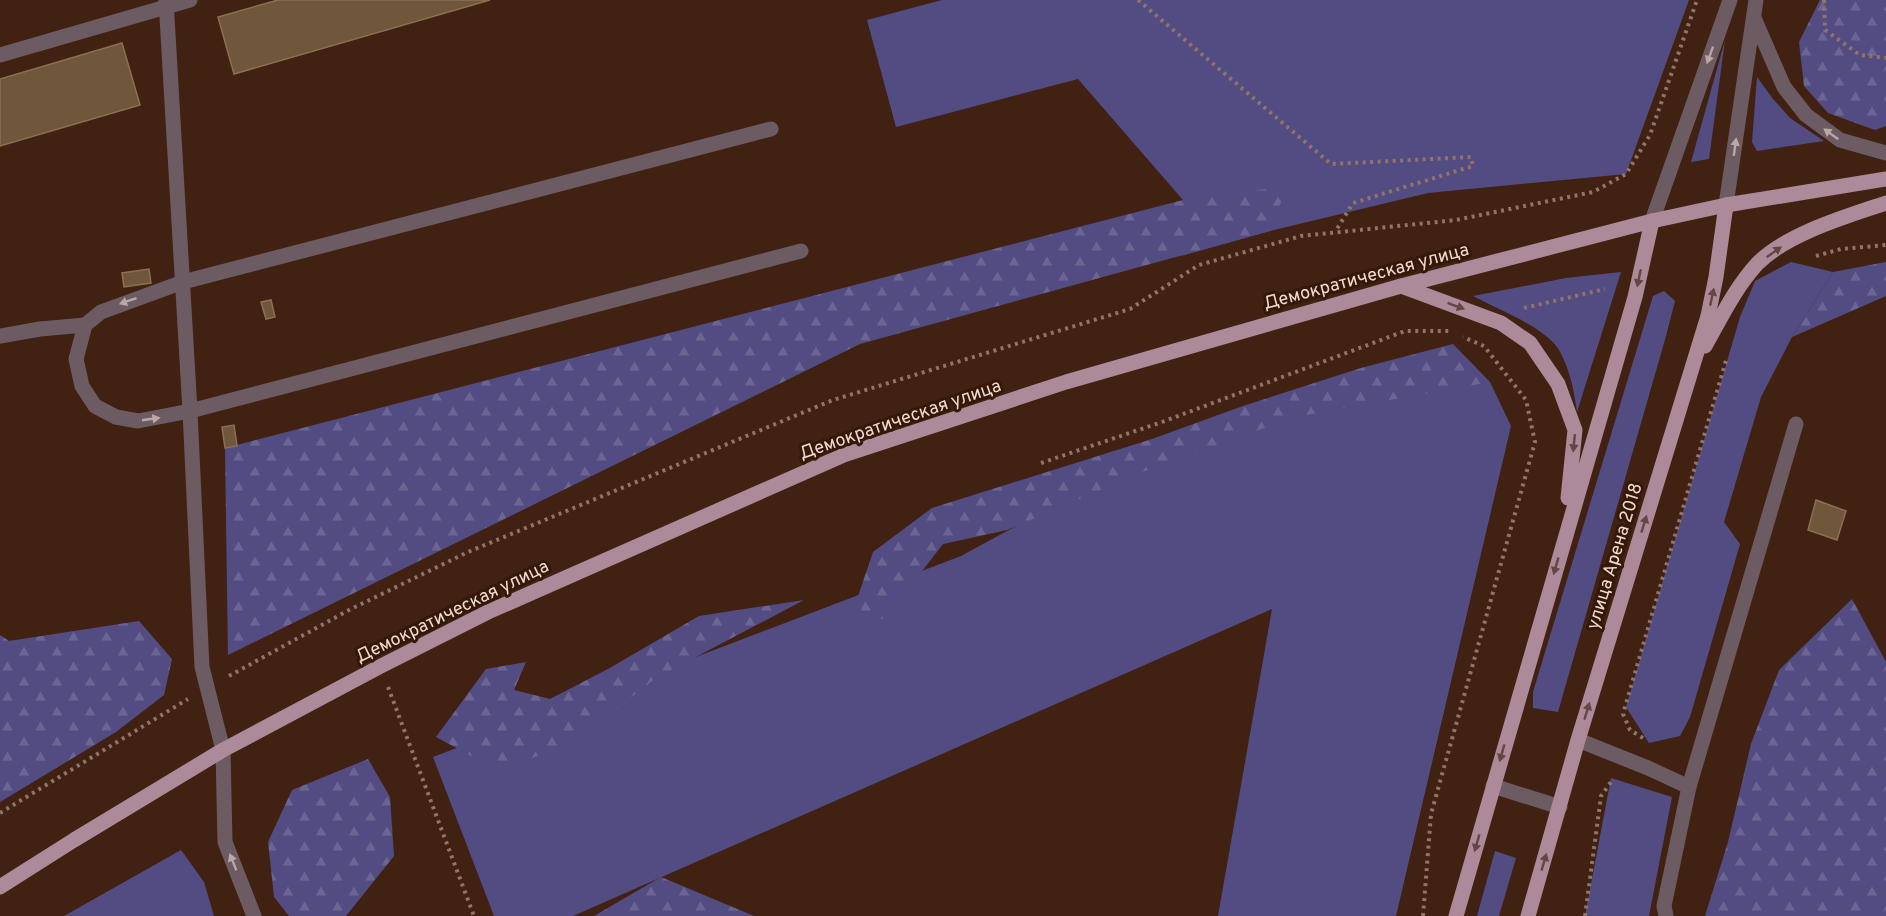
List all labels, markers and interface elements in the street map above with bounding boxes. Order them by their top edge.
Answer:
one-way arrow [1705,46,1715,64]
one-way arrow [1824,128,1840,140]
one-way arrow [1730,137,1739,156]
street label: Демократическая улица [1261,239,1472,316]
one-way arrow [1765,246,1781,258]
one-way arrow [1634,269,1644,287]
one-way arrow [1708,287,1717,306]
one-way arrow [119,296,137,306]
one-way arrow [1447,302,1465,312]
street label: Демократическая улица [796,375,1004,466]
one-way arrow [142,414,161,423]
one-way arrow [1569,433,1579,452]
street label: улица Арена 2018 [1582,480,1649,633]
one-way arrow [1640,515,1649,533]
street label: Демократическая улица [352,556,553,669]
one-way arrow [1551,557,1560,575]
one-way arrow [1583,701,1592,719]
one-way arrow [1497,744,1506,762]
one-way arrow [1472,834,1481,852]
one-way arrow [228,852,238,870]
one-way arrow [1540,853,1549,871]

